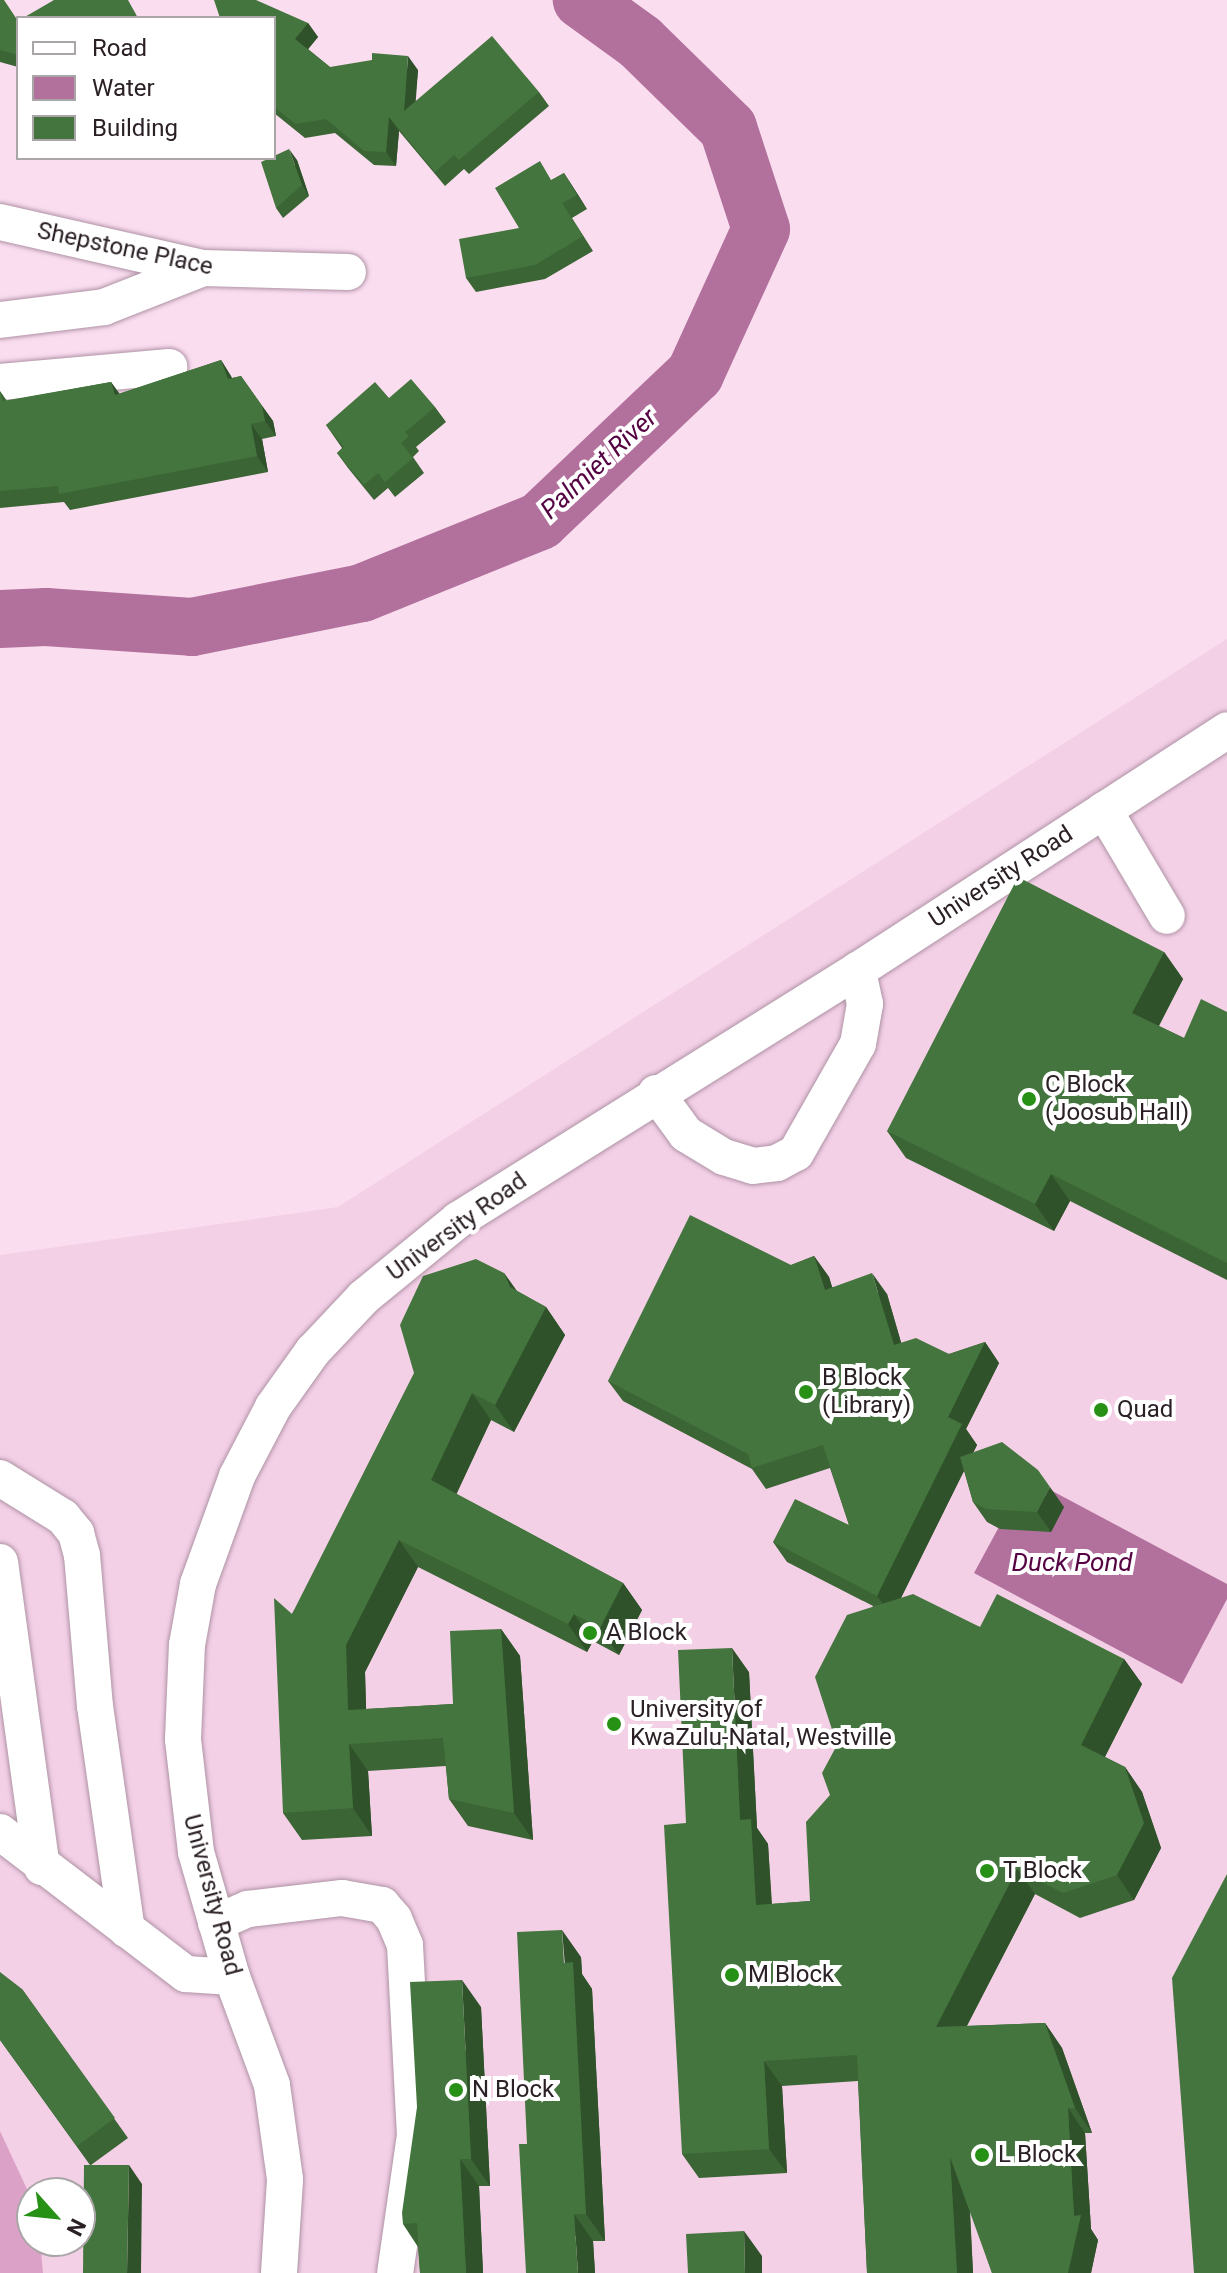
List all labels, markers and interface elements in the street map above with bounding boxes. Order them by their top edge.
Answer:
legend [16,16,276,160]
text: Road [92,34,147,62]
text: Water [92,74,155,102]
text: Building [92,114,178,142]
street label: Shepstone Place [35,216,215,282]
water label: Palmiet River [534,402,664,526]
street label: University Road [924,820,1078,934]
place label: C Block (Joosub Hall) [1045,1071,1189,1127]
marker: C Block (Joosub Hall) [1020,1090,1038,1108]
street label: University Road [382,1167,532,1287]
place label: B Block (Library) [822,1364,911,1420]
marker: B Block (Library) [797,1383,815,1401]
place label: Quad [1117,1396,1173,1424]
marker: Quad [1092,1401,1110,1419]
water label: Duck Pond [1011,1547,1133,1579]
place label: A Block [606,1619,687,1647]
marker: A Block [581,1624,599,1642]
place label: University of KwaZulu-Natal, Westville [630,1696,892,1752]
marker: University of KwaZulu-Natal, Westville [605,1715,623,1733]
street label: University Road [177,1811,247,1979]
place label: T Block [1003,1857,1082,1885]
marker: T Block [978,1862,996,1880]
place label: M Block [748,1961,834,1989]
marker: M Block [723,1966,741,1984]
place label: N Block [472,2076,554,2104]
marker: N Block [447,2081,465,2099]
place label: L Block [998,2141,1076,2169]
marker: L Block [973,2146,991,2164]
north arrow [16,2177,96,2257]
text: N [61,2215,91,2240]

